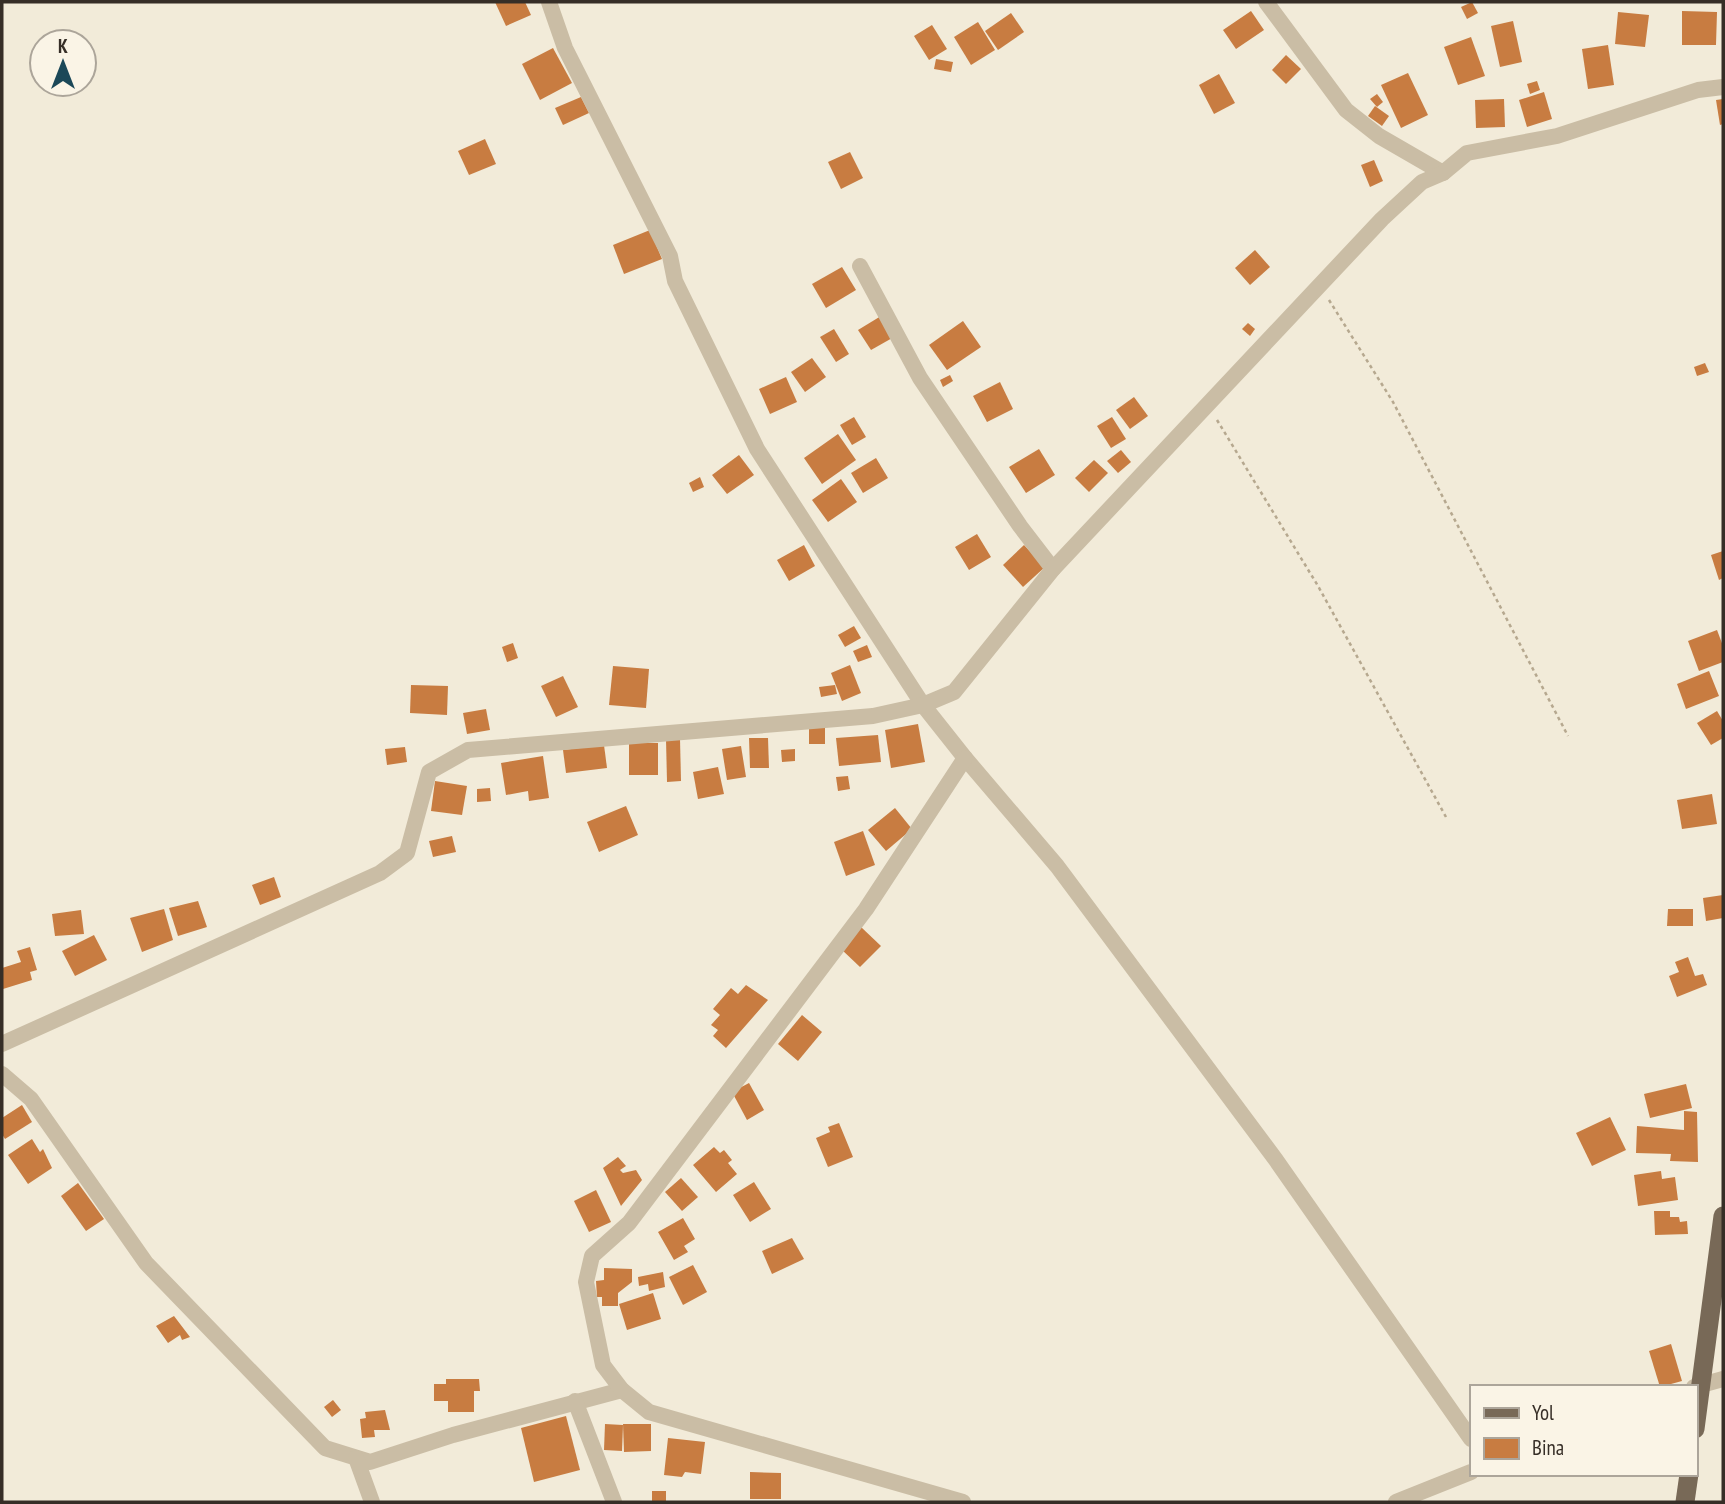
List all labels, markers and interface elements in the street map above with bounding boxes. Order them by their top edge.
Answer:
north arrow [28,28,98,98]
text: K [58,34,68,58]
legend [1470,1385,1697,1476]
text: Yol [1532,1399,1554,1426]
text: Bina [1532,1434,1564,1461]

